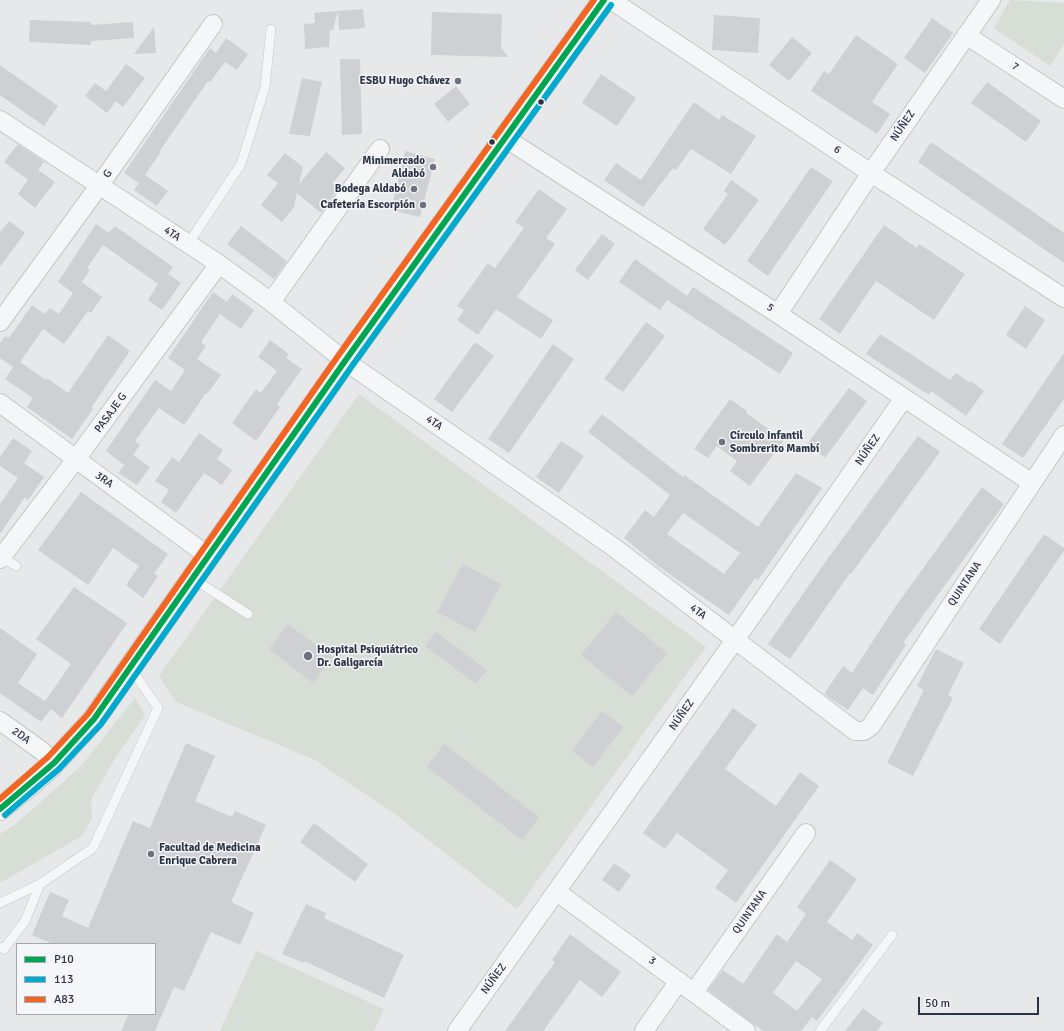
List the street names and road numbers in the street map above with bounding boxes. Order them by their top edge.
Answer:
street label: 7 [1009,60,1021,74]
street label: NÚÑEZ [888,108,918,144]
street label: 6 [831,143,843,157]
street label: G [101,167,115,181]
street label: 4TA [161,224,183,244]
street label: 5 [764,301,776,315]
street label: PASAJE G [92,391,130,435]
street label: 4TA [423,413,445,433]
street label: NÚÑEZ [853,432,883,468]
street label: 3RA [92,469,116,491]
street label: QUINTANA [945,559,985,609]
street label: 4TA [687,601,709,623]
street label: NÚÑEZ [667,697,697,733]
street label: 2DA [9,725,33,747]
street label: QUINTANA [730,887,770,937]
street label: 3 [646,954,658,968]
street label: NÚÑEZ [478,961,510,997]

